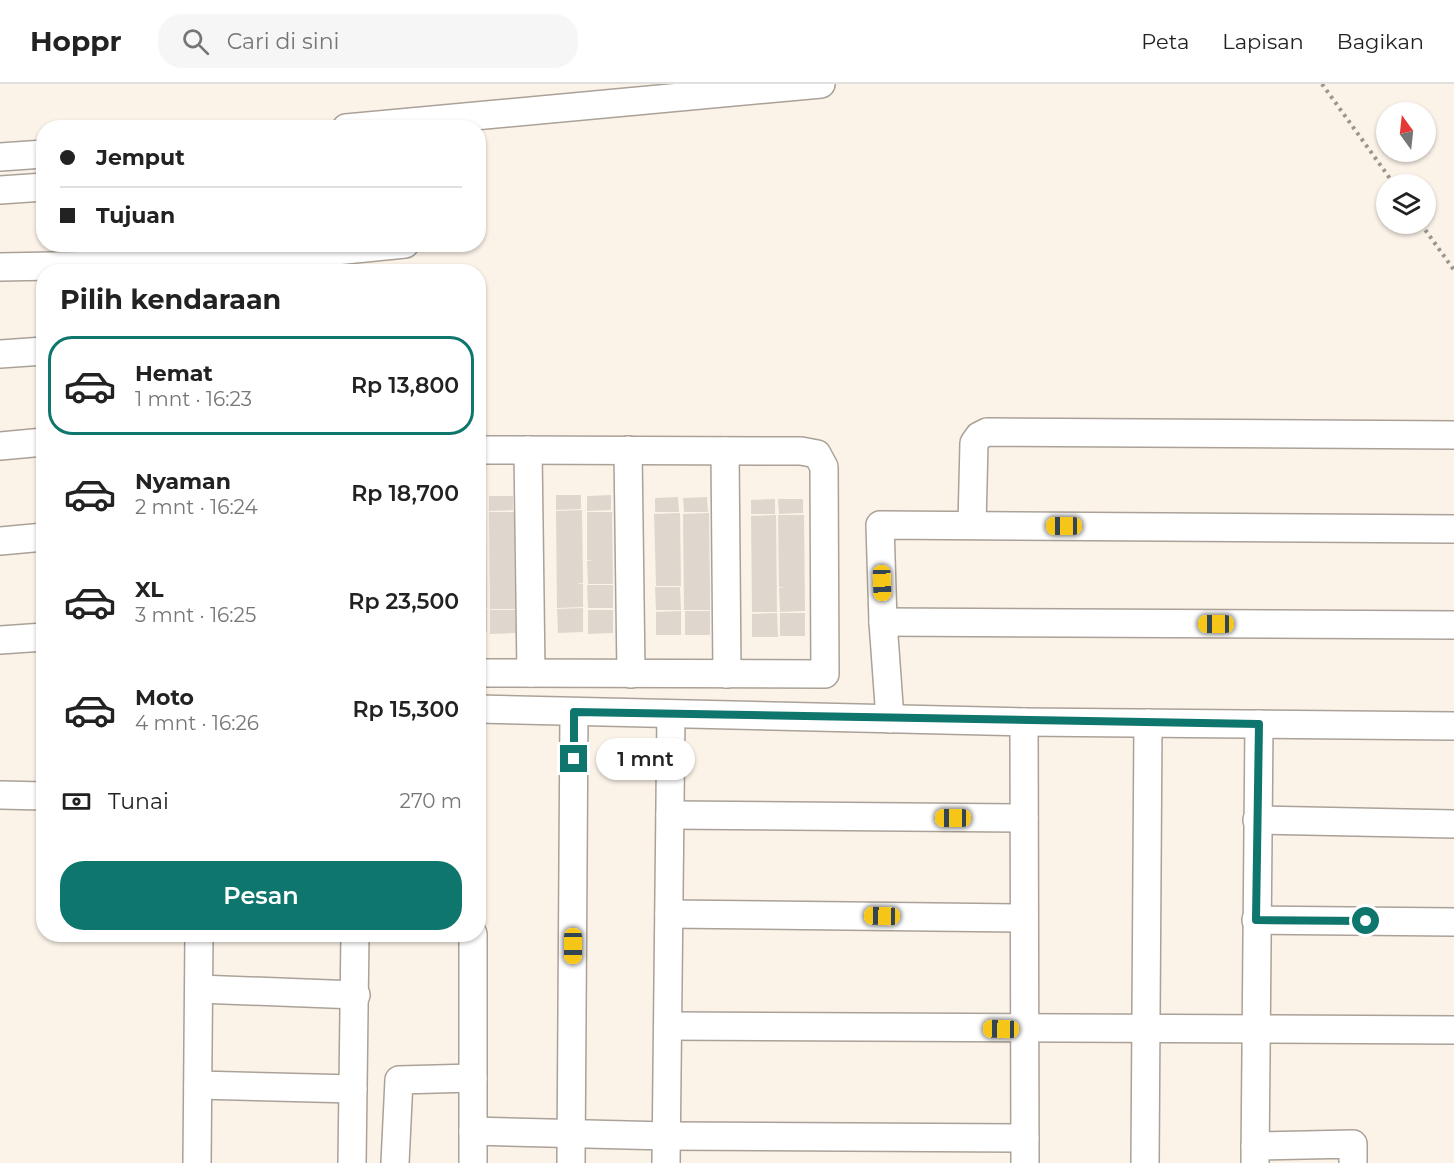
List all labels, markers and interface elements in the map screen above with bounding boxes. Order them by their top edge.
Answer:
search box [158,14,578,68]
text: Hoppr [30,24,122,58]
icon: search [179,25,212,58]
text: Cari di sini [227,28,339,55]
text: Peta [1141,29,1189,54]
text: Lapisan [1222,29,1304,54]
text: Bagikan [1337,29,1424,54]
north arrow [1376,102,1436,162]
map controls [1376,102,1436,234]
text: Jemput [96,144,185,171]
button: layers [1376,174,1436,234]
text: Tujuan [96,202,175,229]
text: Pilih kendaraan [60,283,281,316]
icon: car [63,359,117,413]
text: Hemat [135,360,213,387]
text: Rp 13,800 [351,372,459,399]
text: 1 mnt · 16:23 [135,387,252,411]
icon: car [63,467,117,521]
text: Nyaman [135,468,231,495]
text: Rp 18,700 [351,480,459,507]
text: 2 mnt · 16:24 [135,495,258,519]
car [1046,517,1082,535]
car [872,565,892,601]
icon: car [63,575,117,629]
text: XL [135,576,164,603]
text: Rp 23,500 [348,588,459,615]
text: 3 mnt · 16:25 [135,603,256,627]
car [1198,615,1234,633]
icon: car [63,683,117,737]
text: Moto [135,684,194,711]
text: Rp 15,300 [353,696,459,723]
text: 4 mnt · 16:26 [135,711,259,735]
callout: 1 mnt [595,738,694,780]
route end [560,745,587,772]
text: 1 mnt [617,747,674,771]
icon: cash [60,785,93,818]
text: Tunai [108,788,169,815]
text: 270 m [400,789,462,813]
car [935,809,971,827]
button: Pesan [60,861,462,930]
car [864,907,900,925]
route start [1352,907,1379,934]
car [564,928,582,964]
car [983,1020,1019,1038]

